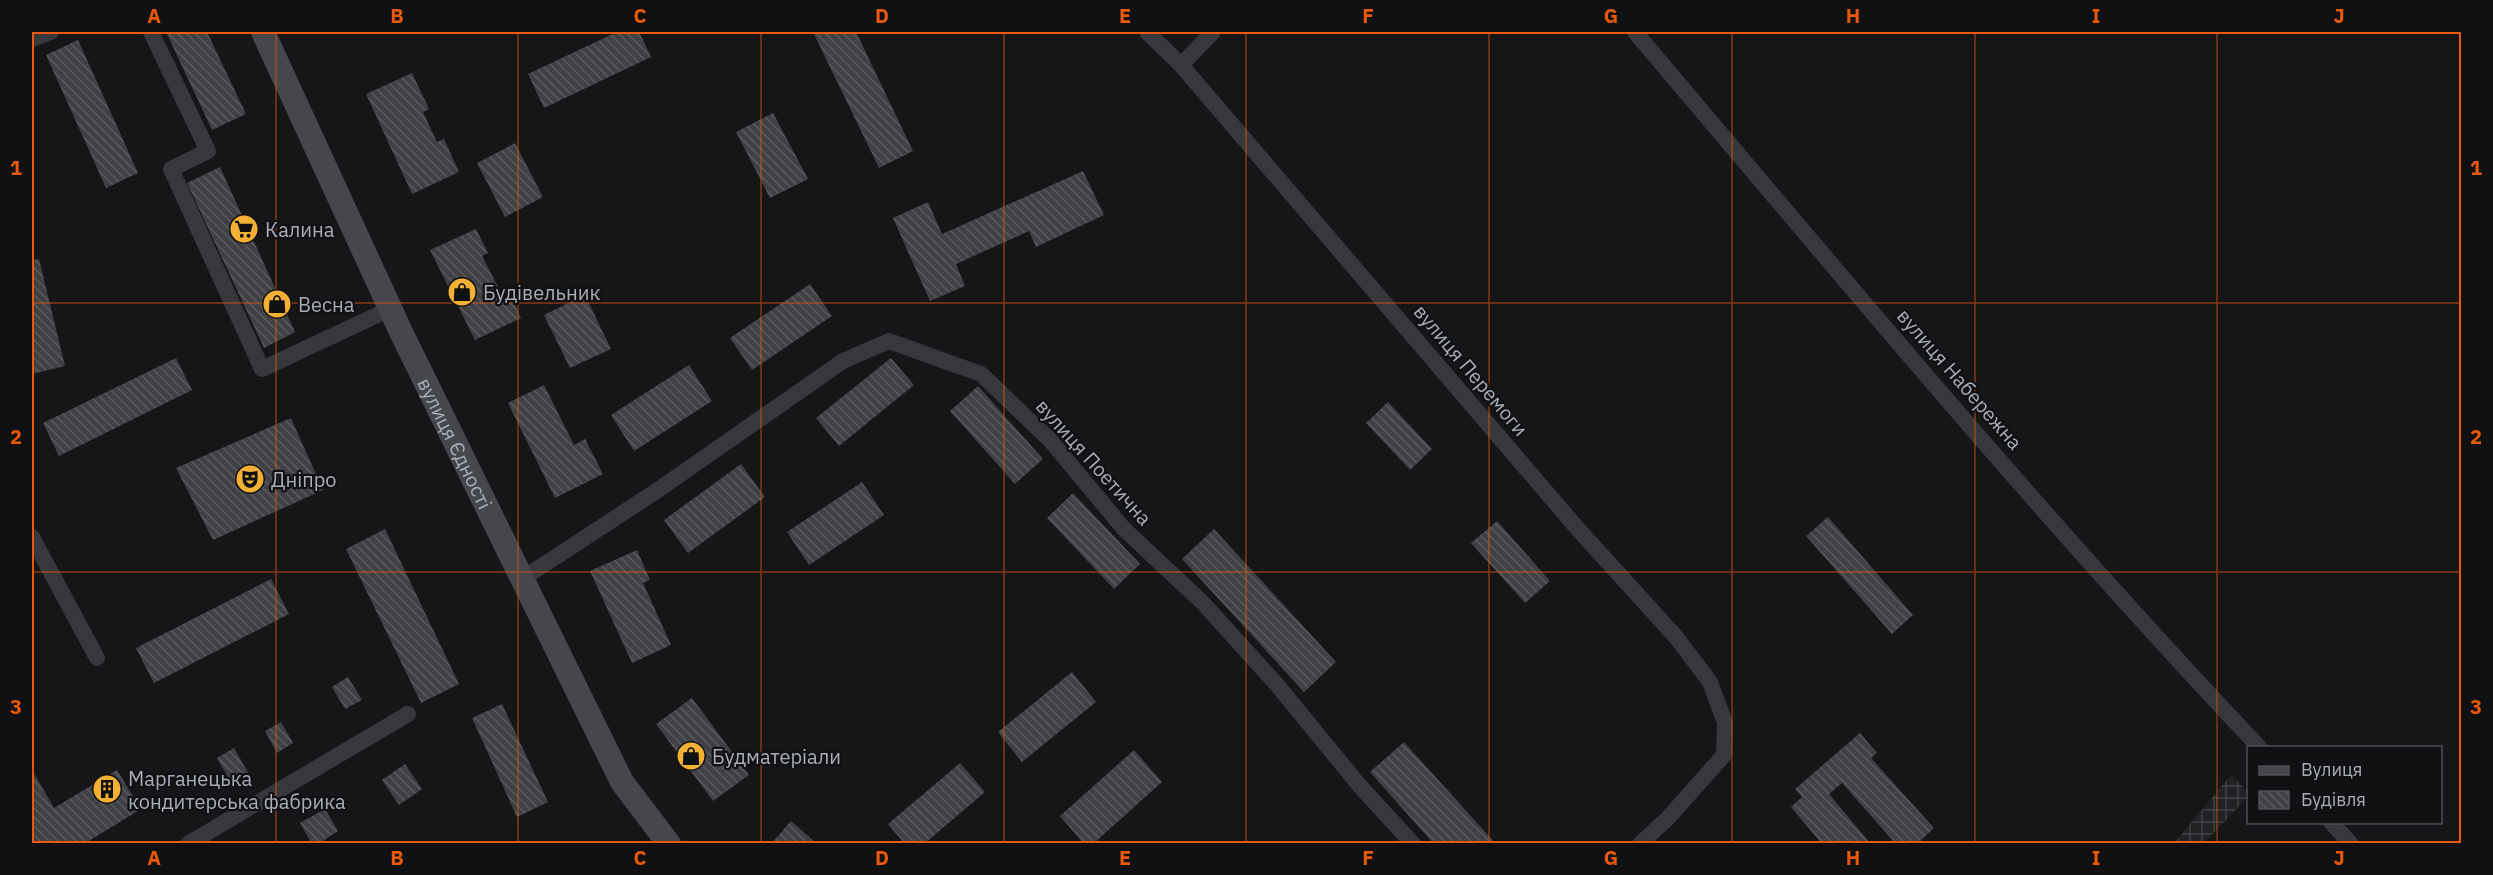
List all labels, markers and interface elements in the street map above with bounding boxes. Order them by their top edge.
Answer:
text: A [147,2,161,29]
text: B [390,2,404,29]
text: C [633,2,647,29]
text: D [875,2,889,29]
text: E [1119,2,1131,29]
text: F [1362,2,1374,29]
text: G [1604,2,1618,29]
text: H [1846,2,1860,29]
text: I [2092,2,2100,29]
text: J [2333,2,2345,29]
text: 1 [10,154,22,181]
text: 1 [2470,154,2482,181]
supermarket icon: Калина [228,213,260,245]
place label: Калина [265,216,335,243]
shop icon: Будівельник [446,276,478,308]
place label: Будівельник [483,279,600,306]
shop icon: Весна [261,288,293,320]
place label: Весна [298,291,355,318]
street label: вулиця Перемоги [1408,298,1534,442]
street label: вулиця Набережна [1891,303,2029,455]
street label: вулиця Єдності [412,373,499,513]
street label: вулиця Поетична [1030,393,1158,531]
text: 2 [10,423,22,450]
text: 2 [2470,423,2482,450]
theatre icon: Дніпро [234,463,266,495]
place label: Дніпро [271,466,337,493]
text: 3 [10,693,22,720]
text: 3 [2470,693,2482,720]
shop icon: Будматеріали [675,740,707,772]
place label: Будматеріали [712,743,841,770]
legend [2247,746,2442,824]
text: Вулиця [2301,758,2362,781]
place label: Марганецька кондитерська фабрика [128,765,346,815]
building icon: Марганецька кондитерська фабрика [91,773,123,805]
text: Будівля [2301,788,2366,811]
text: A [147,844,161,871]
text: B [390,844,404,871]
text: C [633,844,647,871]
text: D [875,844,889,871]
text: E [1119,844,1131,871]
text: F [1362,844,1374,871]
text: G [1604,844,1618,871]
text: H [1846,844,1860,871]
text: I [2092,844,2100,871]
text: J [2333,844,2345,871]

